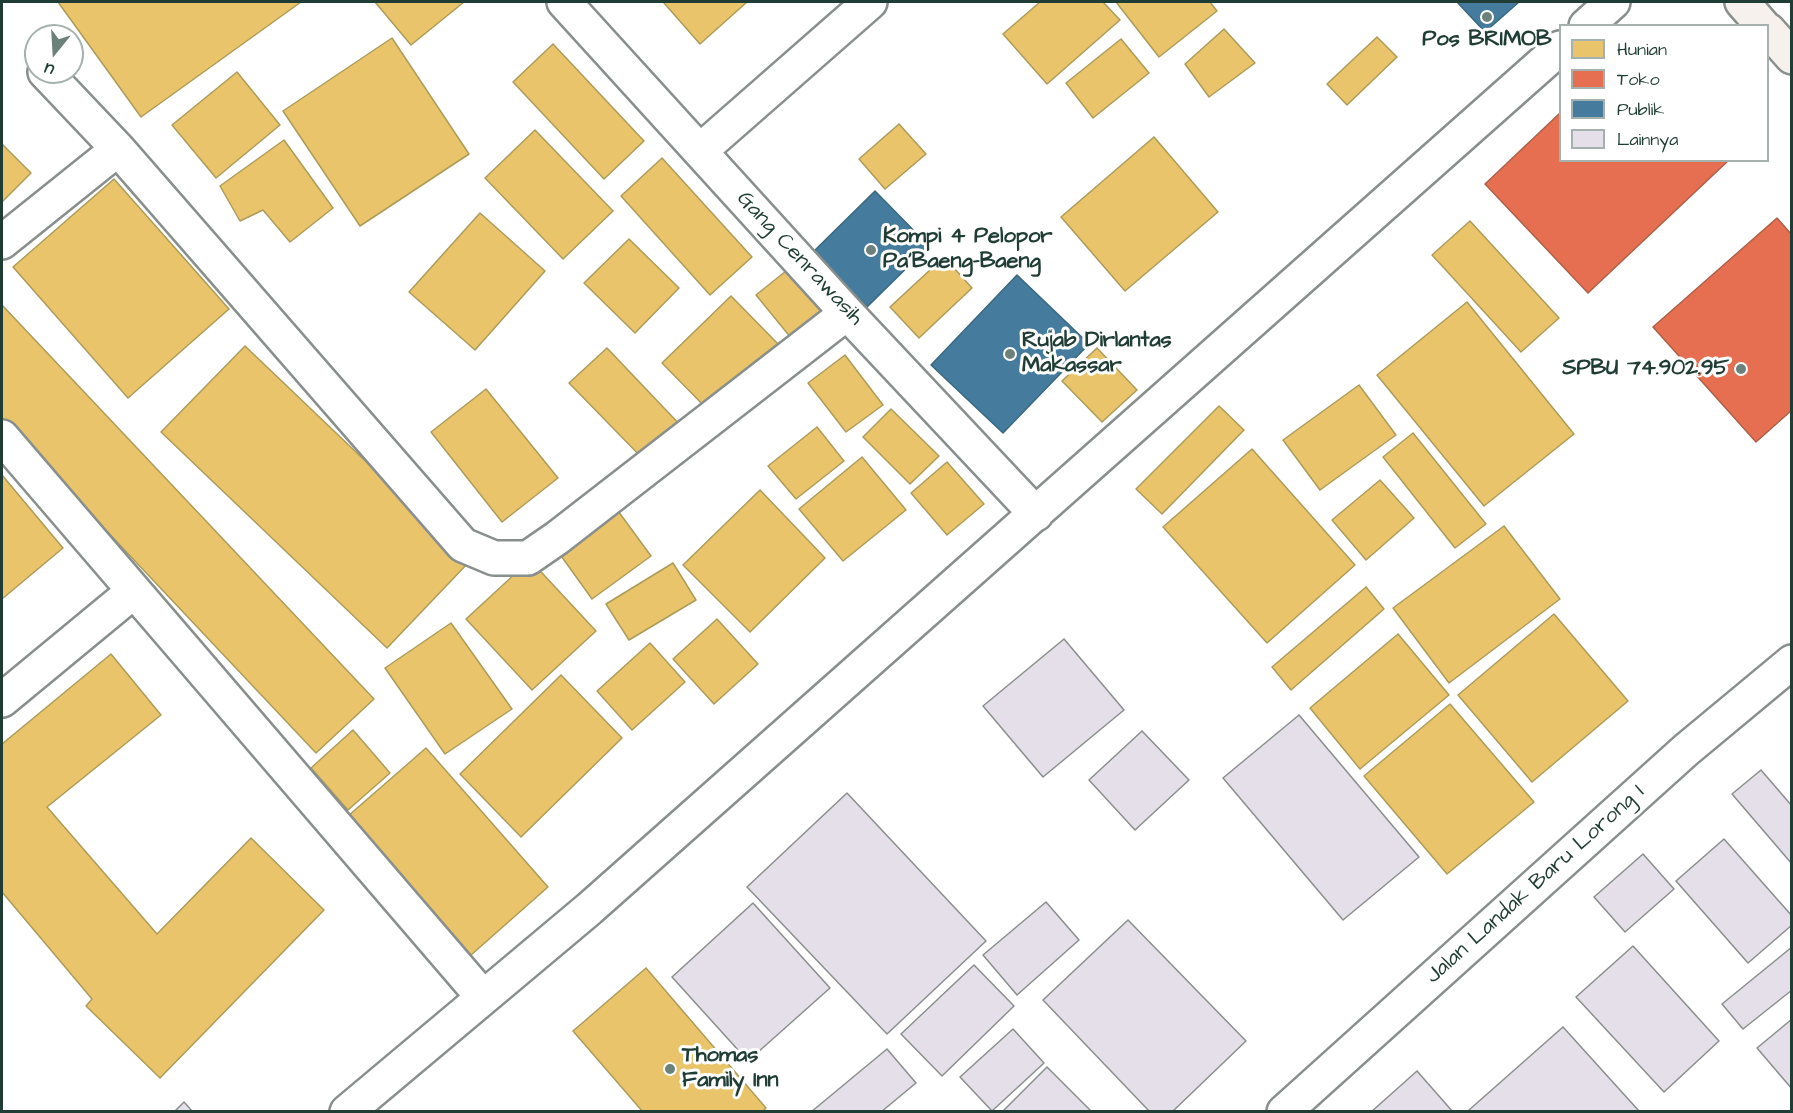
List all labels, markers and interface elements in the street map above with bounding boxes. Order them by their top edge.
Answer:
marker: Pos BRIMOB [1480,10,1494,24]
north arrow [24,24,84,84]
legend [1559,24,1769,162]
place label: Pos BRIMOB [1422,27,1552,53]
text: Hunian [1617,37,1667,62]
text: U [41,57,57,81]
text: Toko [1617,67,1660,92]
text: Publik [1617,97,1664,122]
text: Lainnya [1617,127,1678,152]
street label: Gang Cenrawasih [730,187,868,331]
place label: Kompi 4 Pelopor Pa'Baeng-Baeng [883,224,1053,276]
marker: Kompi 4 Pelopor Pa'Baeng-Baeng [864,243,878,257]
place label: Rujab Dirlantas Makassar [1022,328,1172,380]
marker: Rujab Dirlantas Makassar [1003,347,1017,361]
place label: SPBU 74.902.95 [1562,356,1729,382]
marker: SPBU 74.902.95 [1734,362,1748,376]
street label: Jalan Landak Baru Lorong I [1421,780,1651,990]
place label: Thomas Family Inn [682,1043,779,1094]
marker: Thomas Family Inn [663,1062,677,1076]

